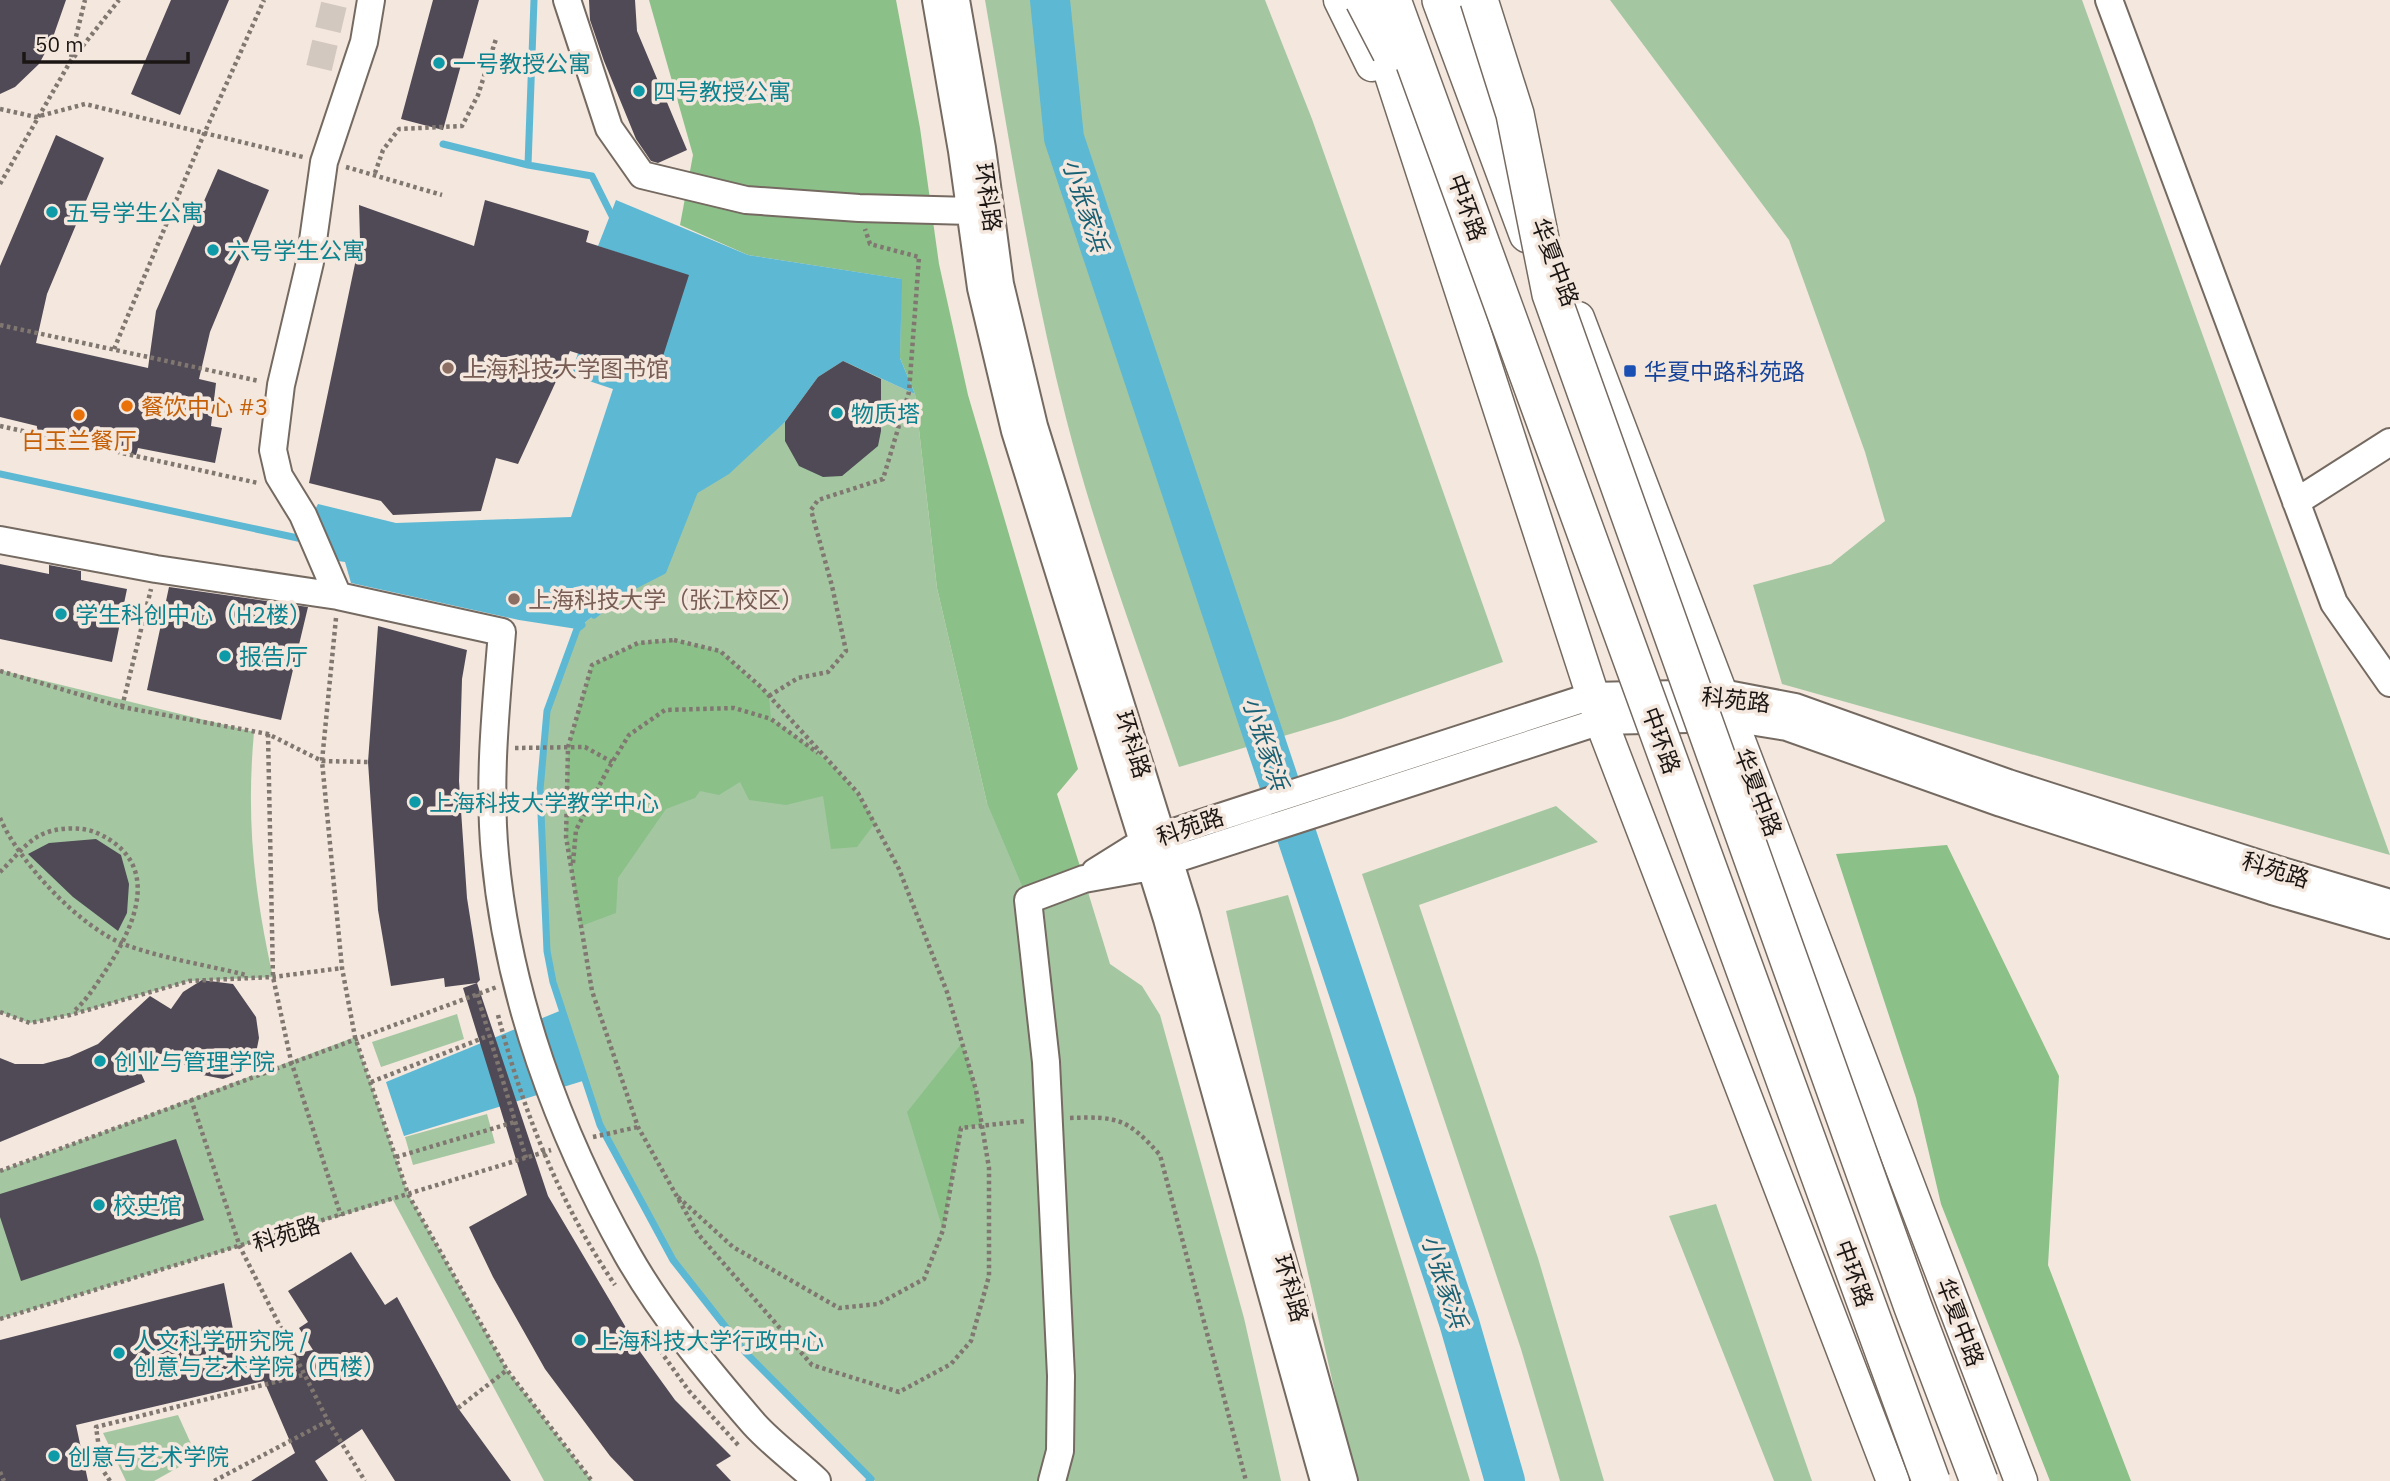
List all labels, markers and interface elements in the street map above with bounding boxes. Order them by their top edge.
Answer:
scale bar [24,21,189,65]
text: 50 m [35,30,84,58]
place label: 一号教授公寓 [453,48,591,78]
marker: 一号教授公寓 [431,55,447,71]
place label: 四号教授公寓 [653,76,791,106]
marker: 四号教授公寓 [631,83,647,99]
water label: 小张家浜 [1056,154,1117,257]
street label: 环科路 [969,161,1009,233]
street label: 中环路 [1442,169,1494,245]
place label: 五号学生公寓 [66,197,204,227]
marker: 五号学生公寓 [44,204,60,220]
street label: 华夏中路 [1526,214,1586,310]
place label: 六号学生公寓 [227,235,365,265]
marker: 六号学生公寓 [205,242,221,258]
place label: 上海科技大学图书馆 [462,353,669,383]
place label: 华夏中路科苑路 [1644,356,1805,386]
marker: 上海科技大学图书馆 [440,360,456,376]
marker: 华夏中路科苑路 [1622,363,1638,379]
place label: 餐饮中心 #3 [141,391,269,421]
marker: 餐饮中心 #3 [119,398,135,414]
place label: 物质塔 [851,398,920,428]
marker: 物质塔 [829,405,845,421]
marker: 白玉兰餐厅 [71,407,87,423]
place label: 白玉兰餐厅 [22,425,137,455]
place label: 上海科技大学（张江校区） [528,584,804,614]
marker: 上海科技大学（张江校区） [506,591,522,607]
place label: 学生科创中心（H2楼） [75,599,312,629]
marker: 学生科创中心（H2楼） [53,606,69,622]
place label: 报告厅 [239,641,308,671]
marker: 报告厅 [217,648,233,664]
street label: 科苑路 [1700,680,1772,718]
water label: 小张家浜 [1236,692,1297,795]
street label: 中环路 [1636,702,1688,778]
street label: 环科路 [1110,707,1158,781]
street label: 华夏中路 [1729,744,1789,840]
place label: 上海科技大学教学中心 [429,787,659,817]
marker: 上海科技大学教学中心 [407,794,423,810]
street label: 科苑路 [1152,801,1228,851]
street label: 科苑路 [2239,845,2313,893]
place label: 创业与管理学院 [114,1046,275,1076]
marker: 创业与管理学院 [92,1053,108,1069]
place label: 校史馆 [113,1190,182,1220]
marker: 校史馆 [91,1197,107,1213]
street label: 科苑路 [249,1209,323,1257]
water label: 小张家浜 [1415,1230,1476,1333]
street label: 中环路 [1829,1235,1881,1311]
street label: 环科路 [1268,1251,1316,1325]
street label: 华夏中路 [1931,1274,1991,1370]
place label: 人文科学研究院 / 创意与艺术学院（西楼） [133,1325,386,1381]
place label: 上海科技大学行政中心 [594,1325,824,1355]
marker: 上海科技大学行政中心 [572,1332,588,1348]
marker: 人文科学研究院 / 创意与艺术学院（西楼） [111,1345,127,1361]
place label: 创意与艺术学院 [68,1441,229,1471]
marker: 创意与艺术学院 [46,1448,62,1464]

